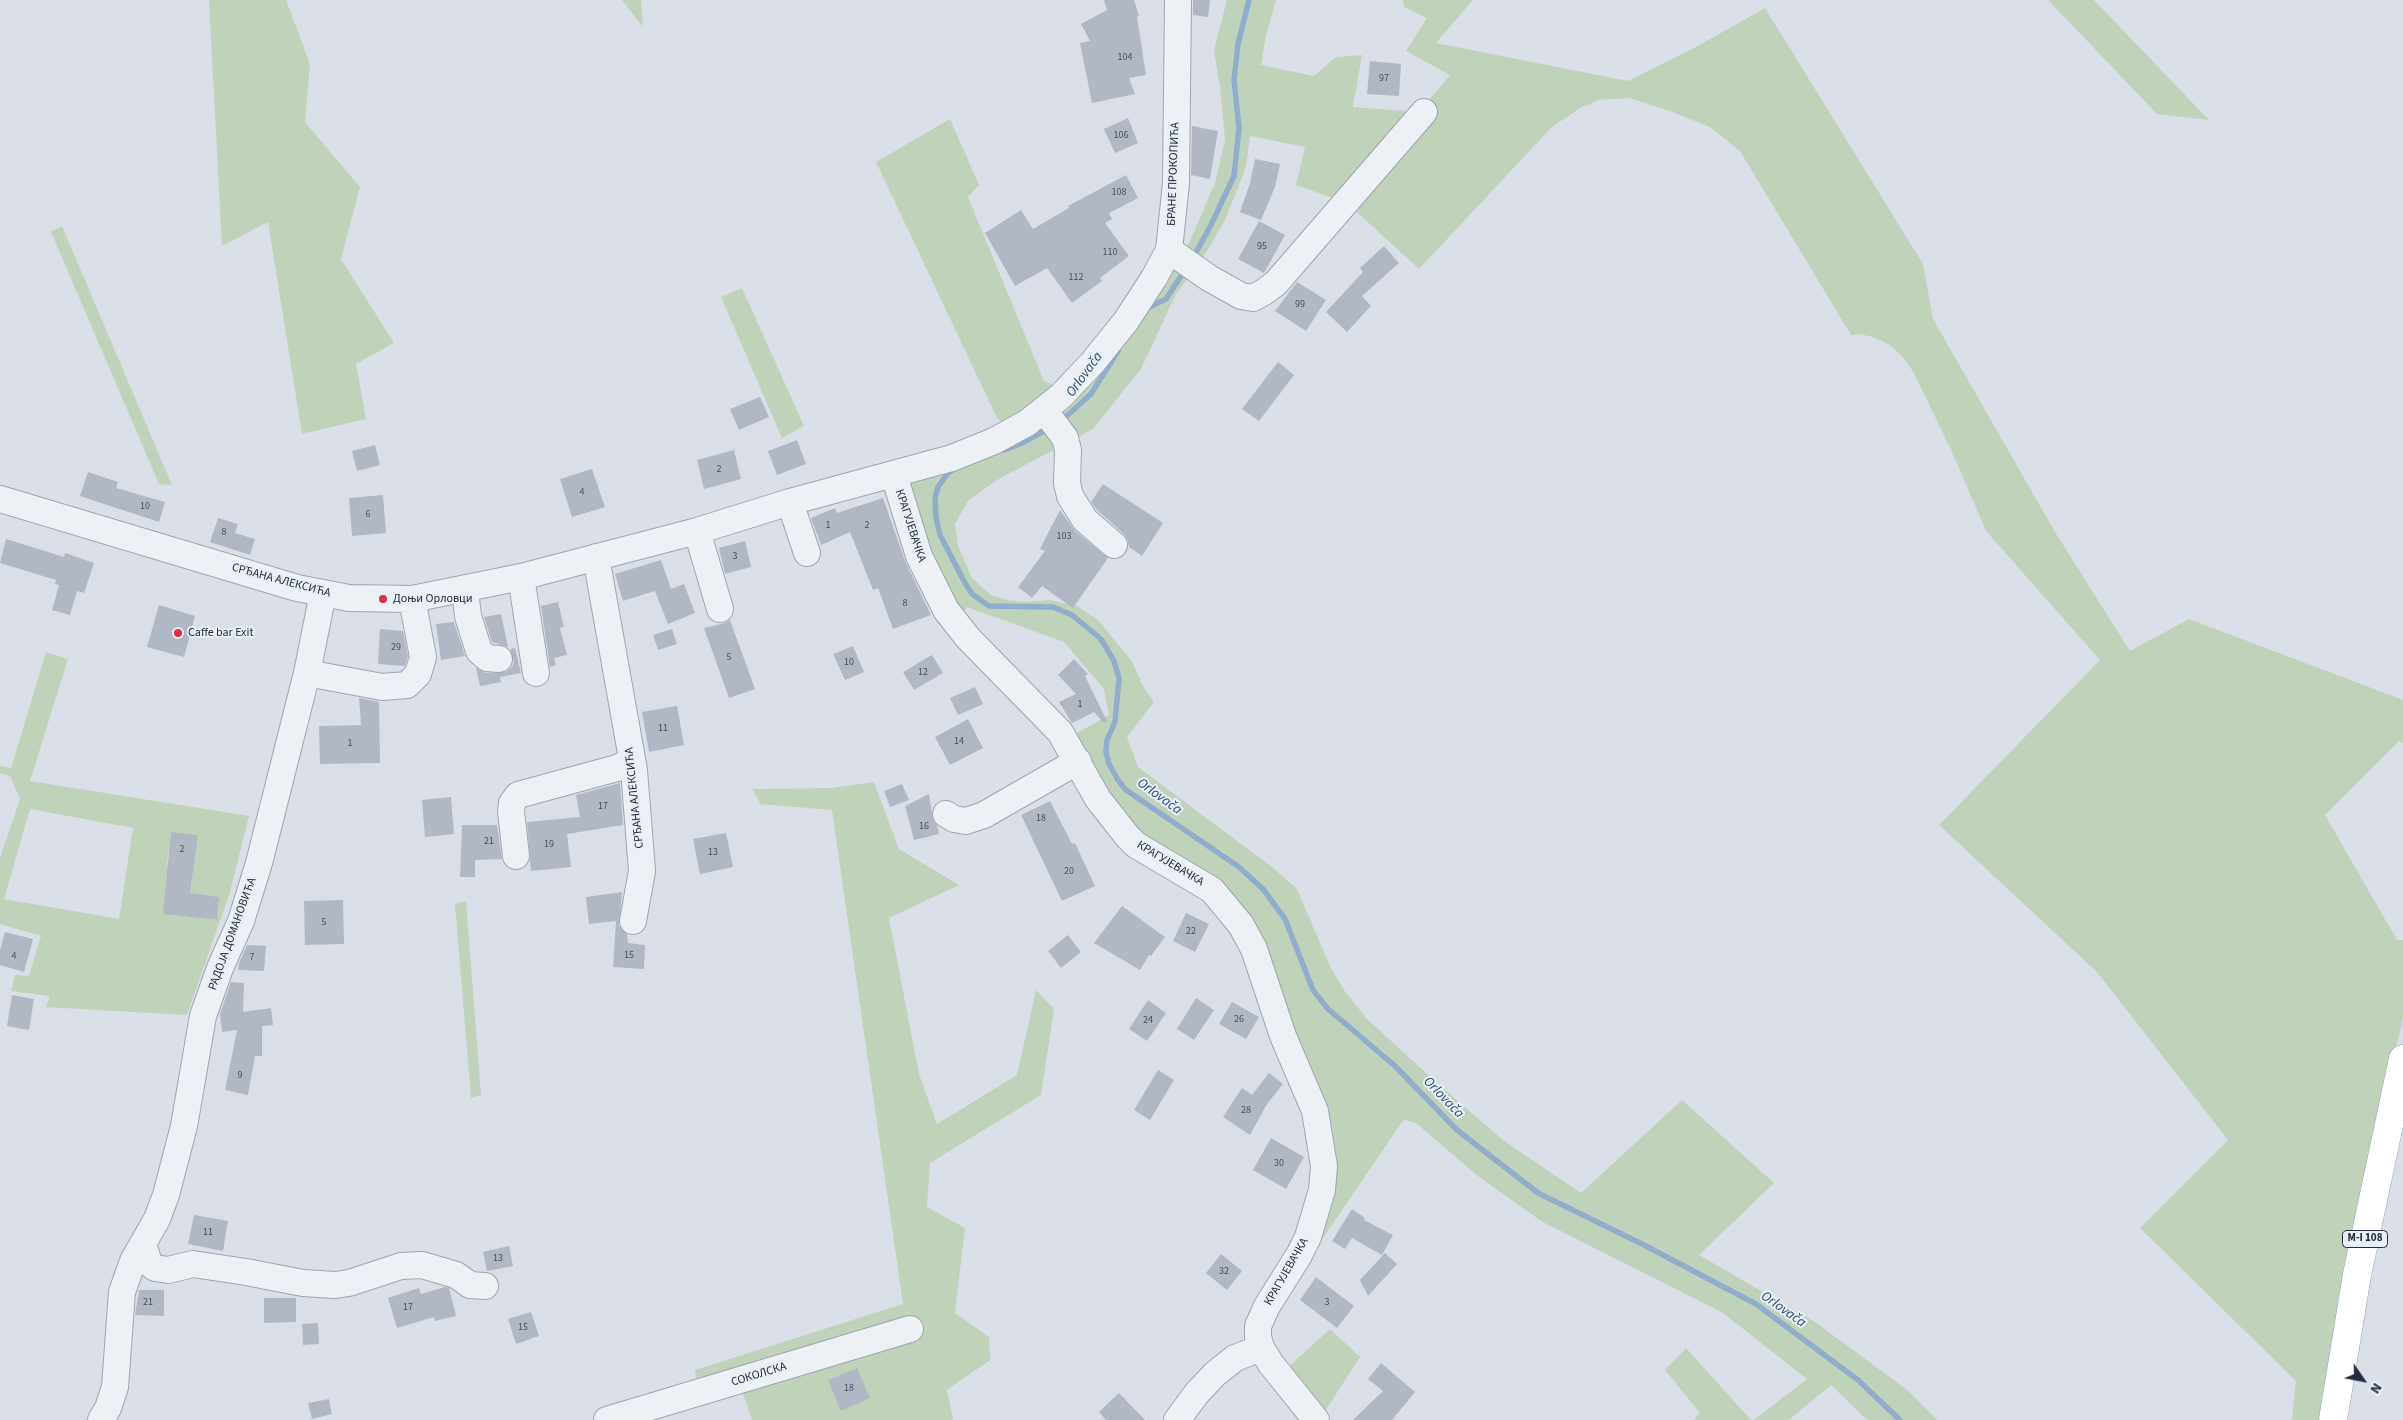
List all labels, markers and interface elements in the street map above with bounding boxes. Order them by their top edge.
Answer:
house number: 104 [1118,52,1132,64]
house number: 97 [1379,73,1389,85]
street label: БРАНЕ ПРОКОПИЋА [1165,122,1183,226]
house number: 106 [1114,130,1128,142]
house number: 108 [1112,187,1126,199]
house number: 95 [1257,241,1267,253]
house number: 110 [1103,247,1117,259]
house number: 112 [1069,272,1083,284]
house number: 99 [1295,299,1305,311]
water label: Orlovača [1063,349,1107,401]
house number: 2 [717,464,721,476]
house number: 4 [580,487,584,499]
street label: КРАГУЈЕВАЧКА [891,488,929,564]
house number: 10 [140,501,150,513]
house number: 6 [366,509,370,521]
house number: 1 [826,520,830,532]
house number: 2 [865,520,869,532]
house number: 8 [222,527,226,539]
house number: 103 [1057,531,1071,543]
house number: 3 [733,551,737,563]
street label: СРЂАНА АЛЕКСИЋА [230,561,332,601]
place label: Доњи Орловци [393,592,473,606]
marker: Доњи Орловци [377,593,389,605]
house number: 8 [903,598,907,610]
place label: Caffe bar Exit [188,626,253,640]
marker: Caffe bar Exit [172,627,184,639]
house number: 29 [391,642,401,654]
house number: 5 [727,652,731,664]
house number: 10 [844,657,854,669]
house number: 12 [918,667,928,679]
house number: 1 [1078,699,1082,711]
house number: 11 [658,723,668,735]
house number: 14 [954,736,964,748]
house number: 1 [348,738,352,750]
street label: СРЂАНА АЛЕКСИЋА [623,747,647,849]
water label: Orlovača [1133,775,1185,819]
house number: 17 [598,801,608,813]
house number: 18 [1036,813,1046,825]
house number: 16 [919,821,929,833]
house number: 21 [484,836,494,848]
street label: КРАГУЈЕВАЧКА [1134,838,1206,890]
house number: 19 [544,839,554,851]
house number: 2 [180,844,184,856]
house number: 13 [708,847,718,859]
house number: 20 [1064,866,1074,878]
street label: РАДОЈА ДОМАНОВИЋА [206,876,260,992]
house number: 5 [322,917,326,929]
house number: 22 [1186,926,1196,938]
house number: 15 [624,950,634,962]
house number: 4 [12,951,16,963]
house number: 7 [250,952,254,964]
house number: 26 [1234,1014,1244,1026]
house number: 24 [1143,1015,1153,1027]
house number: 9 [238,1070,242,1082]
water label: Orlovača [1419,1074,1467,1122]
house number: 28 [1241,1105,1251,1117]
house number: 30 [1274,1158,1284,1170]
house number: 11 [203,1227,213,1239]
road number: M-I 108 [2342,1230,2388,1248]
street label: КРАГУЈЕВАЧКА [1262,1236,1312,1308]
house number: 13 [493,1253,503,1265]
house number: 32 [1219,1266,1229,1278]
water label: Orlovača [1757,1288,1809,1332]
house number: 21 [143,1297,153,1309]
house number: 3 [1325,1297,1329,1309]
house number: 17 [403,1302,413,1314]
house number: 15 [518,1322,528,1334]
north arrow [2338,1355,2388,1405]
street label: СОКОЛСКА [730,1360,788,1390]
text: N [2365,1379,2387,1398]
house number: 18 [844,1383,854,1395]

